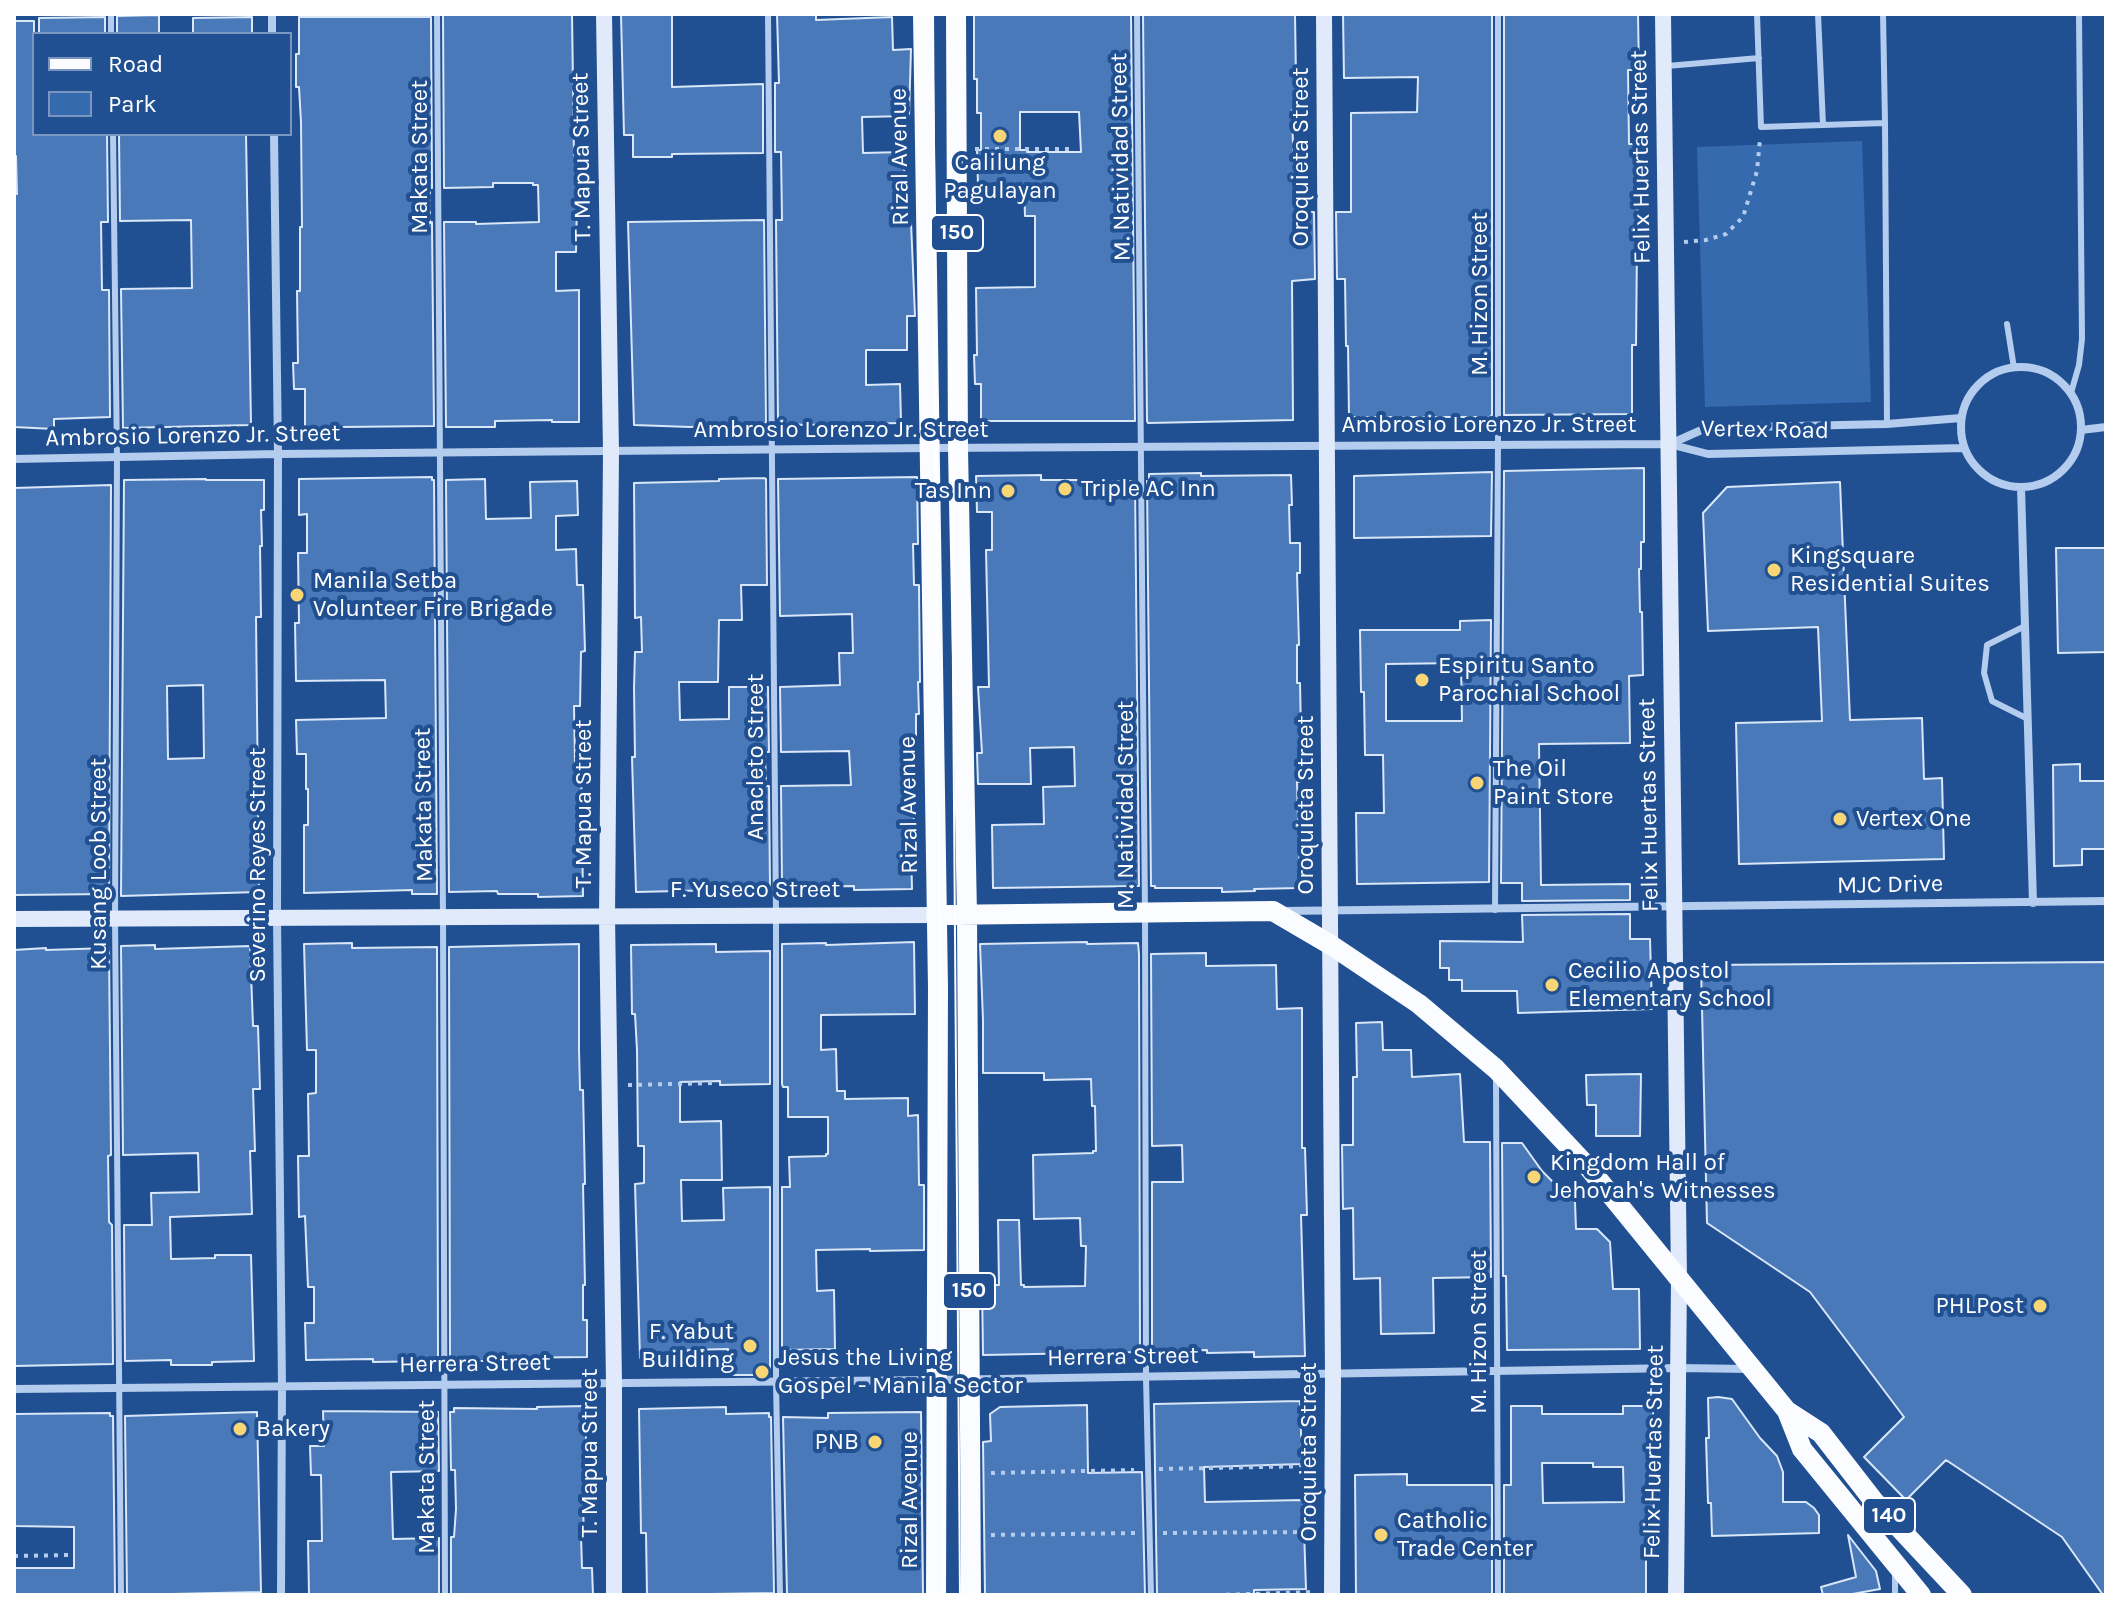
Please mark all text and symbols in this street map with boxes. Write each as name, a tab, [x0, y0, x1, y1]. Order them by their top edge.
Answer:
legend	[32, 32, 292, 136]
text: Road	[108, 50, 163, 78]
street label: Felix Huertas Street	[1625, 50, 1657, 264]
street label: M. Natividad Street	[1105, 52, 1137, 262]
street label: Oroquieta Street	[1287, 67, 1315, 247]
street label: T. Mapua Street	[566, 72, 598, 242]
street label: Makata Street	[406, 80, 434, 234]
street label: Rizal Avenue	[884, 88, 916, 226]
text: Park	[108, 90, 157, 118]
marker: Calilung Pagulayan	[991, 127, 1009, 145]
place label: Calilung Pagulayan	[943, 149, 1057, 205]
street label: M. Hizon Street	[1466, 212, 1494, 376]
road number: 150	[931, 215, 983, 251]
street label: Ambrosio Lorenzo Jr. Street	[1341, 411, 1637, 439]
street label: Vertex Road	[1701, 414, 1829, 446]
street label: Ambrosio Lorenzo Jr. Street	[693, 416, 989, 444]
street label: Ambrosio Lorenzo Jr. Street	[45, 419, 341, 453]
place label: Triple AC Inn	[1081, 475, 1216, 503]
place label: Tas Inn	[915, 477, 992, 505]
marker: Triple AC Inn	[1056, 480, 1074, 498]
marker: Tas Inn	[999, 482, 1017, 500]
place label: Kingsquare Residential Suites	[1790, 542, 1990, 598]
marker: Kingsquare Residential Suites	[1765, 561, 1783, 579]
place label: Manila Setba Volunteer Fire Brigade	[313, 567, 553, 623]
marker: Manila Setba Volunteer Fire Brigade	[288, 586, 306, 604]
place label: Espiritu Santo Parochial School	[1438, 652, 1620, 708]
marker: Espiritu Santo Parochial School	[1413, 671, 1431, 689]
street label: Anacleto Street	[742, 674, 770, 840]
street label: Felix Huertas Street	[1633, 698, 1665, 912]
street label: M. Natividad Street	[1112, 701, 1140, 909]
street label: Oroquieta Street	[1292, 715, 1320, 895]
street label: T. Mapua Street	[570, 720, 598, 888]
street label: Makata Street	[408, 728, 440, 882]
street label: Rizal Avenue	[893, 736, 925, 874]
street label: Severino Reyes Street	[244, 747, 272, 983]
place label: The Oil Paint Store	[1493, 755, 1614, 811]
street label: Kusang Loob Street	[85, 758, 113, 970]
marker: The Oil Paint Store	[1468, 774, 1486, 792]
place label: Vertex One	[1856, 805, 1971, 833]
marker: Vertex One	[1831, 810, 1849, 828]
street label: MJC Drive	[1837, 870, 1943, 900]
street label: F. Yuseco Street	[670, 876, 840, 904]
place label: Cecilio Apostol Elementary School	[1568, 957, 1772, 1013]
marker: Cecilio Apostol Elementary School	[1543, 976, 1561, 994]
place label: Kingdom Hall of Jehovah's Witnesses	[1550, 1149, 1776, 1205]
marker: Kingdom Hall of Jehovah's Witnesses	[1525, 1168, 1543, 1186]
street label: M. Hizon Street	[1465, 1250, 1493, 1414]
road number: 150	[943, 1273, 995, 1309]
place label: PHLPost	[1935, 1292, 2024, 1320]
marker: PHLPost	[2031, 1297, 2049, 1315]
place label: F. Yabut Building	[641, 1318, 734, 1374]
marker: F. Yabut Building	[741, 1337, 759, 1355]
street label: Herrera Street	[1047, 1341, 1199, 1373]
place label: Jesus the Living Gospel - Manila Sector	[778, 1344, 1023, 1400]
street label: Felix Huertas Street	[1638, 1345, 1670, 1559]
street label: Herrera Street	[399, 1348, 551, 1380]
street label: Oroquieta Street	[1295, 1362, 1323, 1542]
marker: Jesus the Living Gospel - Manila Sector	[753, 1363, 771, 1381]
street label: T. Mapua Street	[576, 1369, 604, 1537]
street label: Makata Street	[413, 1400, 441, 1554]
place label: Bakery	[256, 1415, 330, 1443]
marker: Bakery	[231, 1420, 249, 1438]
place label: PNB	[814, 1428, 859, 1456]
street label: Rizal Avenue	[896, 1431, 924, 1569]
marker: PNB	[866, 1433, 884, 1451]
road number: 140	[1863, 1498, 1915, 1534]
place label: Catholic Trade Center	[1397, 1507, 1533, 1563]
marker: Catholic Trade Center	[1372, 1526, 1390, 1544]

